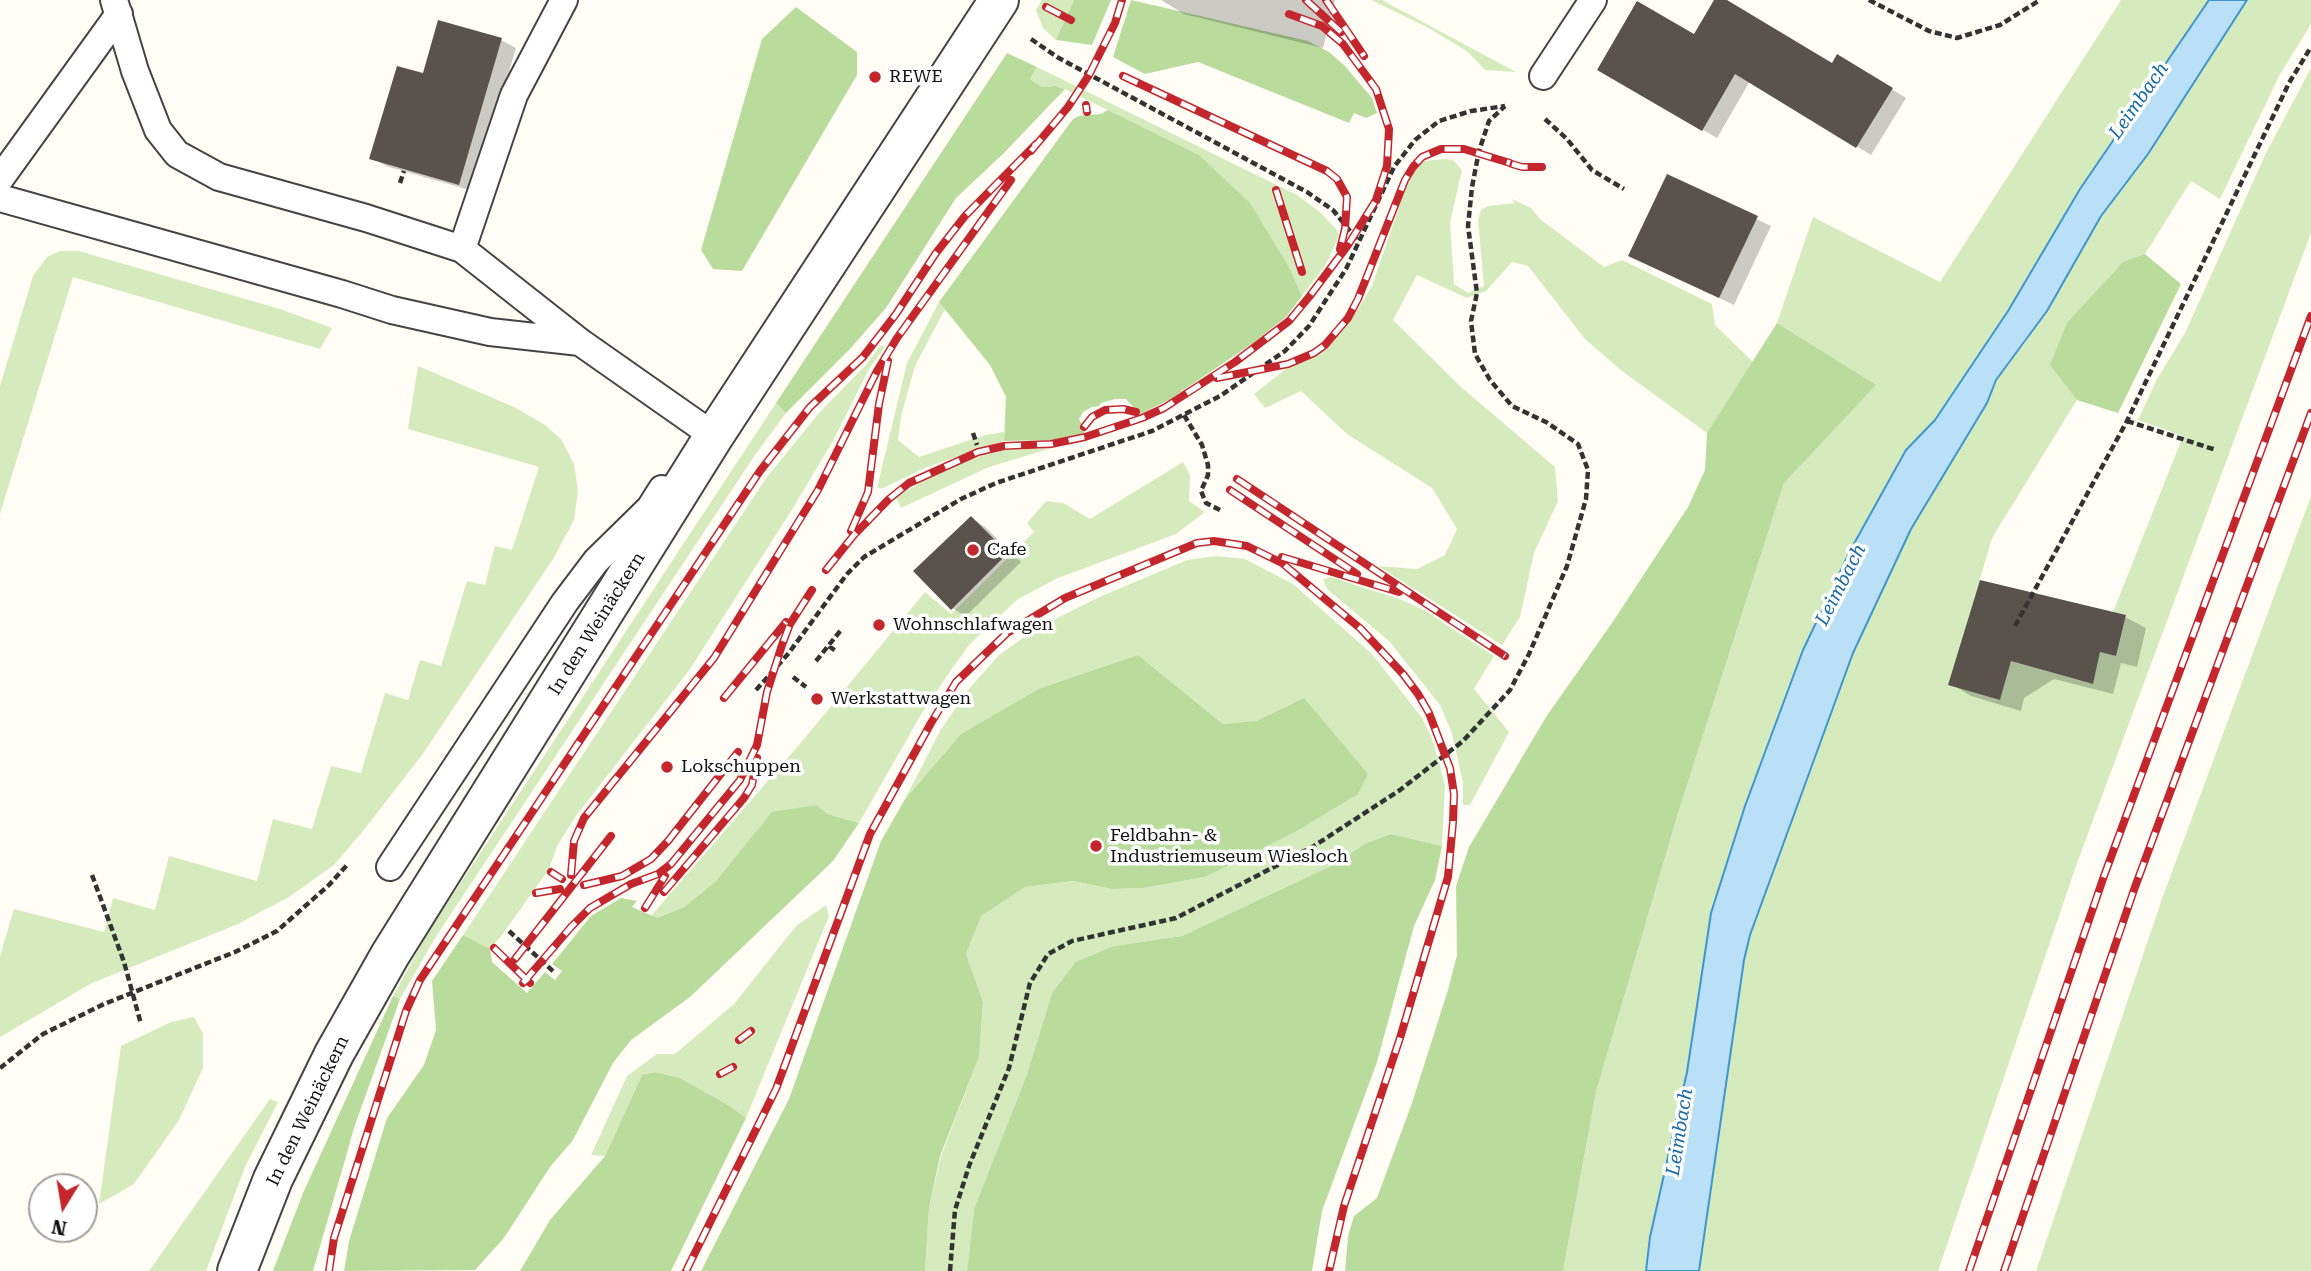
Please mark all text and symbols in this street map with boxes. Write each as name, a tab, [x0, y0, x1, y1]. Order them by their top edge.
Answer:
water label: Leimbach	[2104, 58, 2174, 144]
place label: REWE	[889, 66, 943, 88]
marker: REWE	[867, 69, 883, 85]
place label: Cafe	[987, 539, 1026, 561]
water label: Leimbach	[1811, 541, 1871, 629]
marker: Cafe	[965, 542, 981, 558]
street label: In den Weinäckern	[544, 548, 650, 700]
place label: Wohnschlafwagen	[893, 614, 1053, 636]
marker: Wohnschlafwagen	[871, 617, 887, 633]
place label: Werkstattwagen	[831, 688, 971, 710]
marker: Werkstattwagen	[809, 691, 825, 707]
place label: Lokschuppen	[681, 756, 801, 778]
marker: Lokschuppen	[659, 759, 675, 775]
place label: Feldbahn- & Industriemuseum Wiesloch	[1110, 825, 1348, 868]
marker: Feldbahn- & Industriemuseum Wiesloch	[1088, 838, 1104, 854]
street label: In den Weinäckern	[262, 1032, 354, 1190]
water label: Leimbach	[1662, 1087, 1698, 1177]
north arrow	[28, 1173, 98, 1243]
text: N	[50, 1214, 69, 1240]

